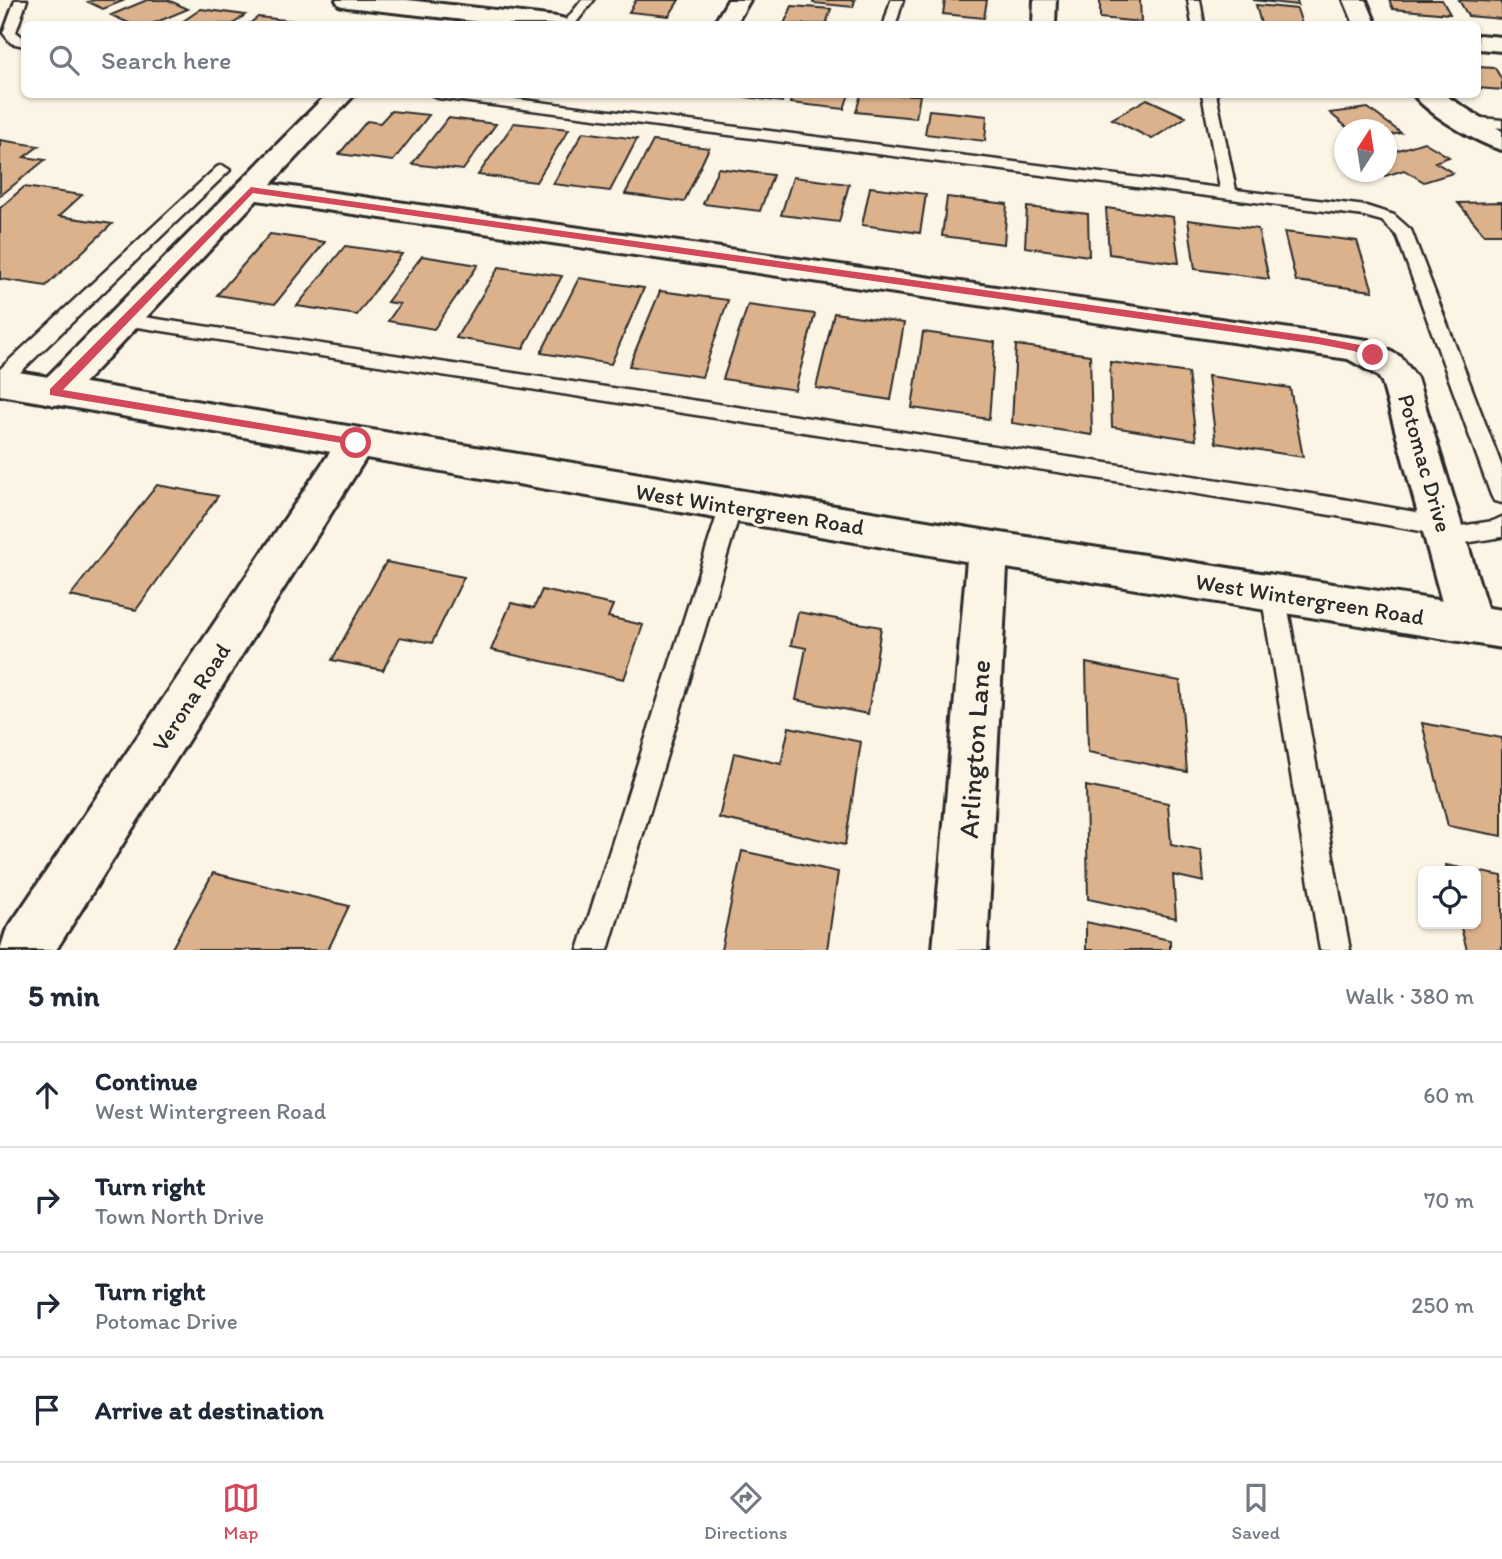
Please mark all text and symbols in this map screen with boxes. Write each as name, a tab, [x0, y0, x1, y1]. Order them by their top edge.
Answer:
search box	[21, 21, 1481, 98]
icon: search	[45, 41, 83, 79]
text: Search here	[101, 44, 231, 76]
north arrow	[1334, 119, 1397, 182]
route end	[1357, 339, 1388, 370]
street label: Potomac Drive	[1392, 391, 1458, 535]
route start	[340, 427, 371, 458]
street label: West Wintergreen Road	[634, 477, 867, 541]
street label: West Wintergreen Road	[1194, 567, 1427, 631]
street label: Verona Road	[146, 637, 237, 756]
street label: Arlington Lane	[951, 658, 997, 840]
map controls	[1418, 866, 1481, 929]
button: locate	[1418, 866, 1481, 929]
text: 5 min	[28, 977, 99, 1014]
text: Walk · 380 m	[1345, 982, 1474, 1010]
text: Continue	[95, 1065, 198, 1097]
icon: ahead	[28, 1076, 66, 1114]
text: 60 m	[1423, 1081, 1474, 1109]
text: West Wintergreen Road	[95, 1097, 326, 1125]
text: Turn right	[95, 1170, 206, 1202]
icon: right	[28, 1181, 66, 1219]
text: 70 m	[1424, 1186, 1474, 1214]
text: Town North Drive	[95, 1202, 264, 1230]
text: Turn right	[95, 1275, 206, 1307]
icon: right	[28, 1286, 66, 1324]
text: 250 m	[1411, 1291, 1474, 1319]
text: Potomac Drive	[95, 1307, 238, 1335]
icon: arrive	[28, 1391, 66, 1429]
text: Arrive at destination	[95, 1394, 324, 1426]
tab: Map	[222, 1479, 260, 1544]
tab: Directions	[704, 1479, 788, 1544]
tab: Saved	[1232, 1479, 1280, 1544]

